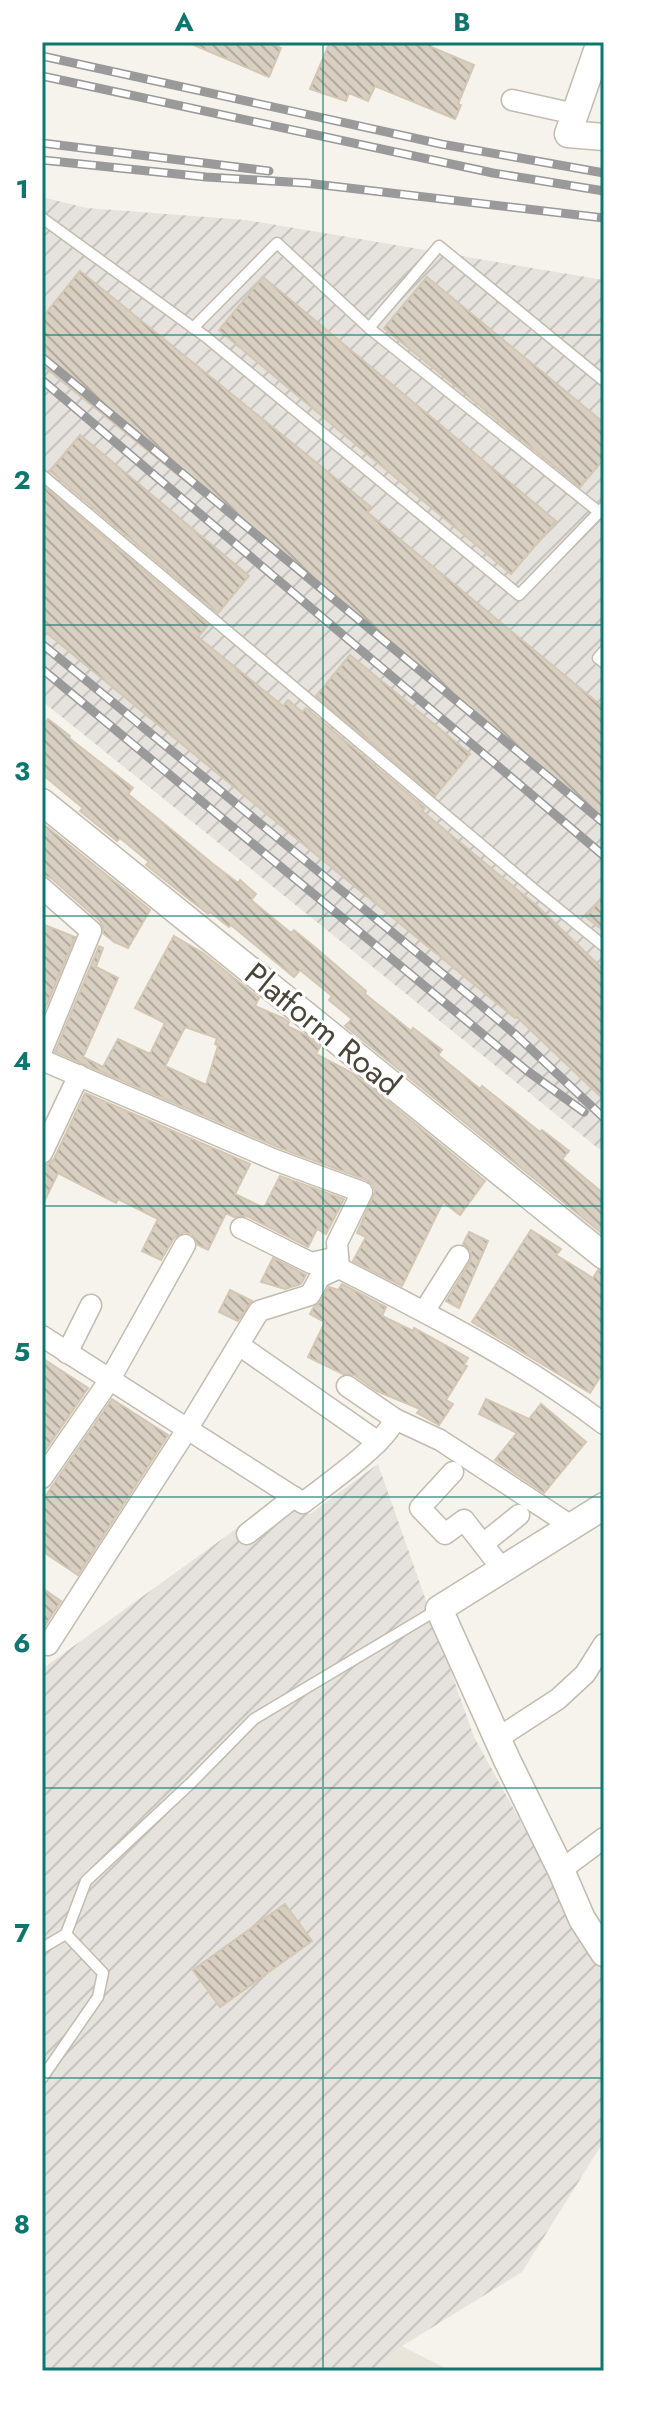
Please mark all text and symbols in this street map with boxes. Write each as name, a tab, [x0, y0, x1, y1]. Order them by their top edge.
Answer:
text: A	[173, 3, 194, 41]
text: B	[453, 3, 471, 41]
text: 1	[15, 170, 29, 208]
text: 2	[13, 461, 31, 499]
text: 3	[14, 752, 30, 790]
street label: Platform Road	[235, 952, 411, 1106]
text: 4	[13, 1042, 31, 1080]
text: 5	[14, 1333, 30, 1371]
text: 6	[13, 1624, 31, 1662]
text: 7	[14, 1914, 30, 1952]
text: 8	[14, 2205, 30, 2243]

